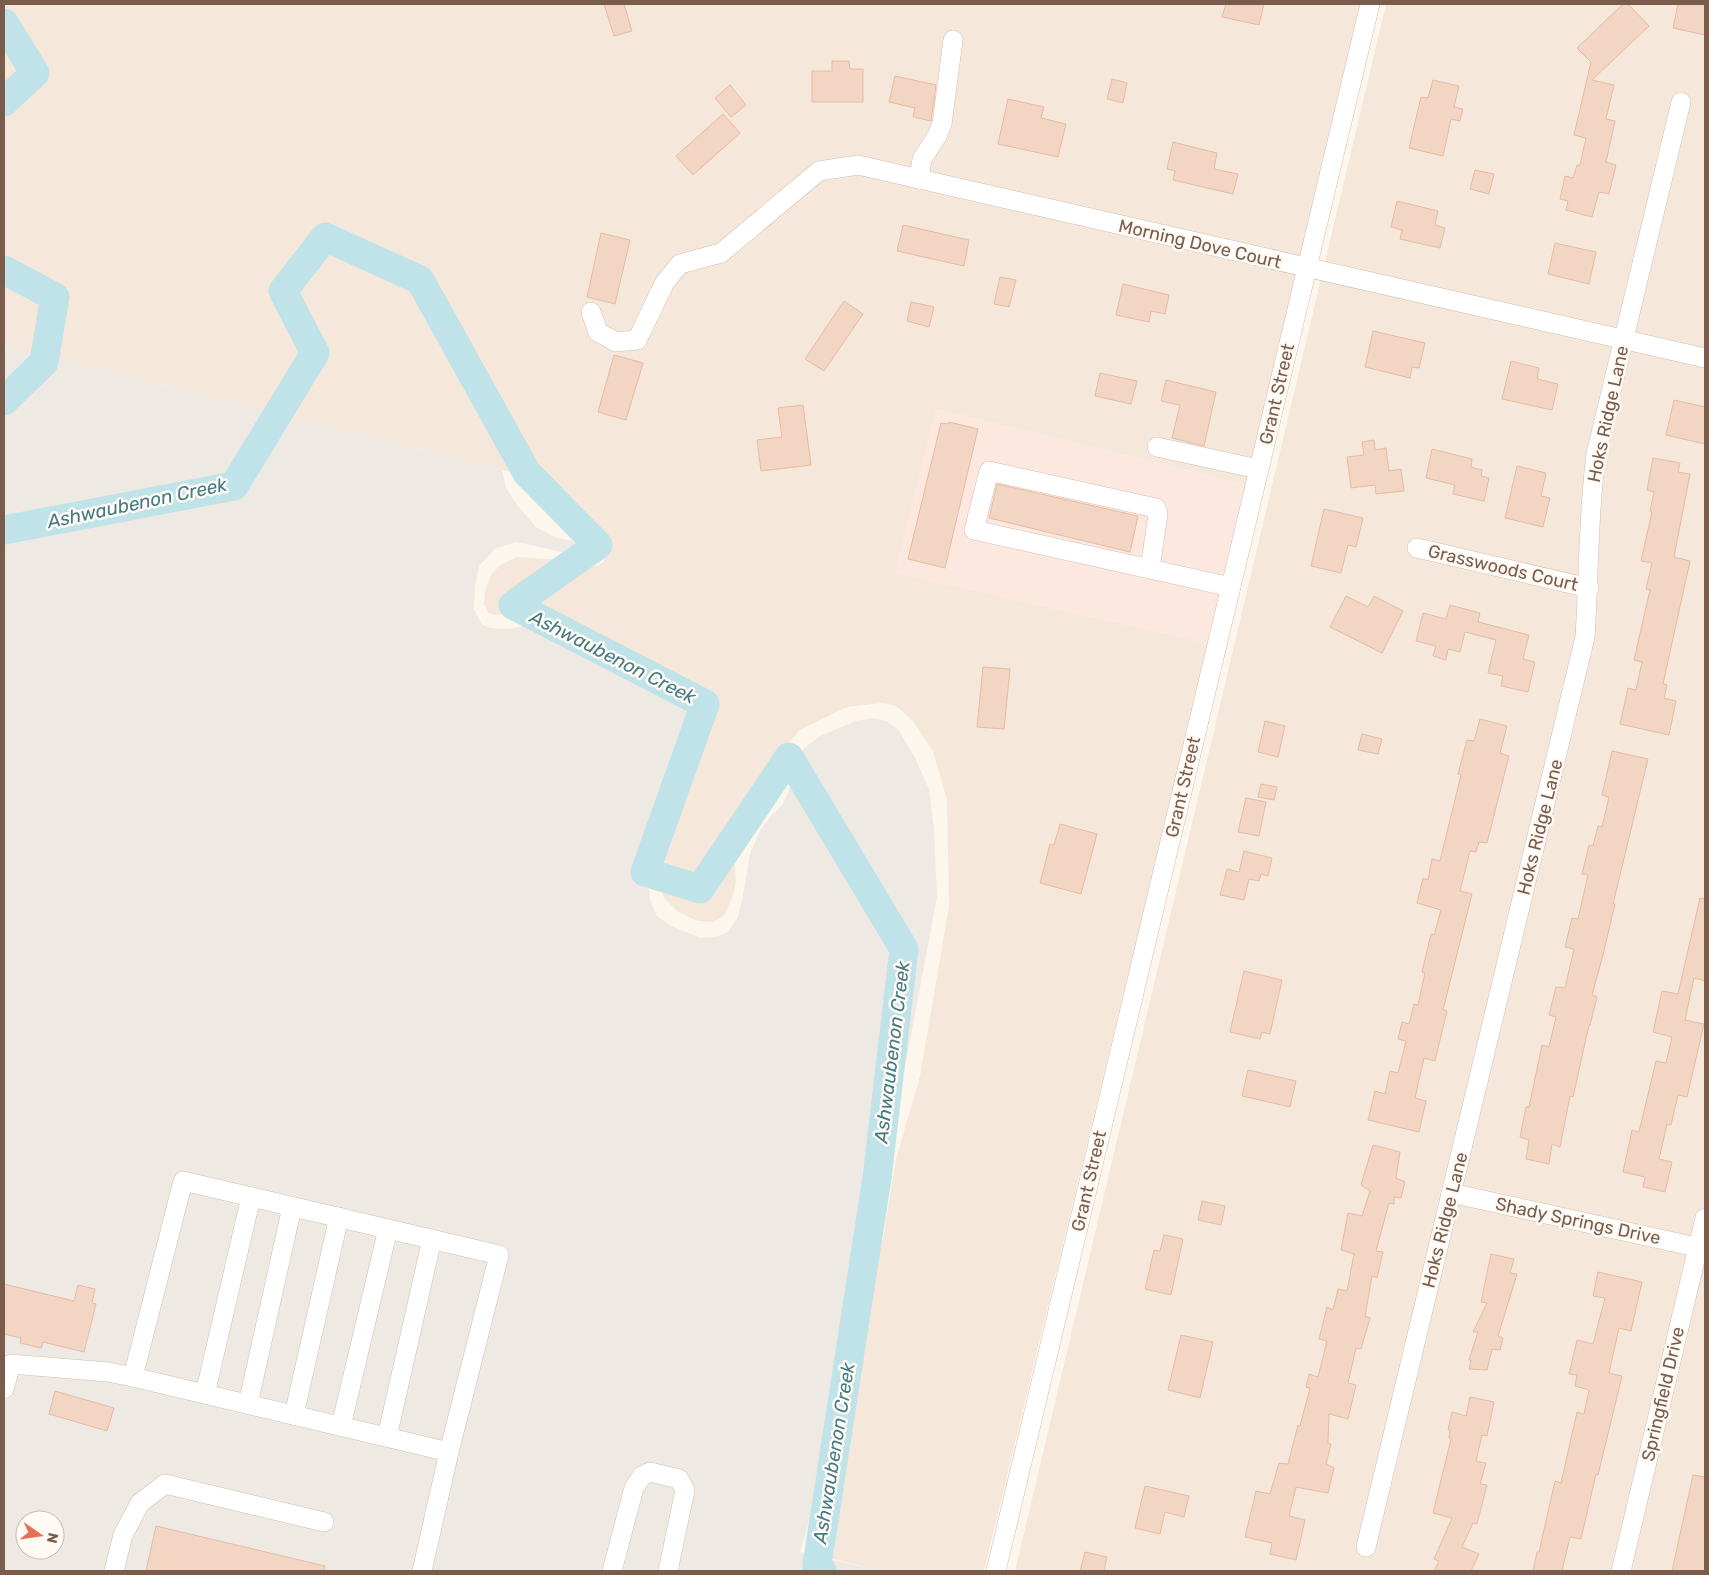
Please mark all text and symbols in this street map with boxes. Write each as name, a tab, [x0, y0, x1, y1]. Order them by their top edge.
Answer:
street label: Morning Dove Court	[1116, 215, 1284, 273]
street label: Grant Street	[1255, 341, 1299, 447]
street label: Hoks Ridge Lane	[1583, 344, 1633, 484]
water label: Ashwaubenon Creek	[44, 473, 229, 533]
street label: Grasswoods Court	[1426, 540, 1580, 596]
water label: Ashwaubenon Creek	[525, 605, 700, 709]
street label: Grant Street	[1161, 734, 1205, 840]
street label: Hoks Ridge Lane	[1513, 757, 1567, 897]
water label: Ashwaubenon Creek	[869, 960, 915, 1145]
street label: Grant Street	[1067, 1128, 1111, 1234]
street label: Hoks Ridge Lane	[1418, 1150, 1472, 1290]
street label: Shady Springs Drive	[1493, 1193, 1663, 1249]
street label: Springfield Drive	[1637, 1325, 1689, 1463]
water label: Ashwaubenon Creek	[808, 1361, 860, 1546]
north arrow	[15, 1510, 65, 1560]
text: N	[43, 1531, 62, 1545]

